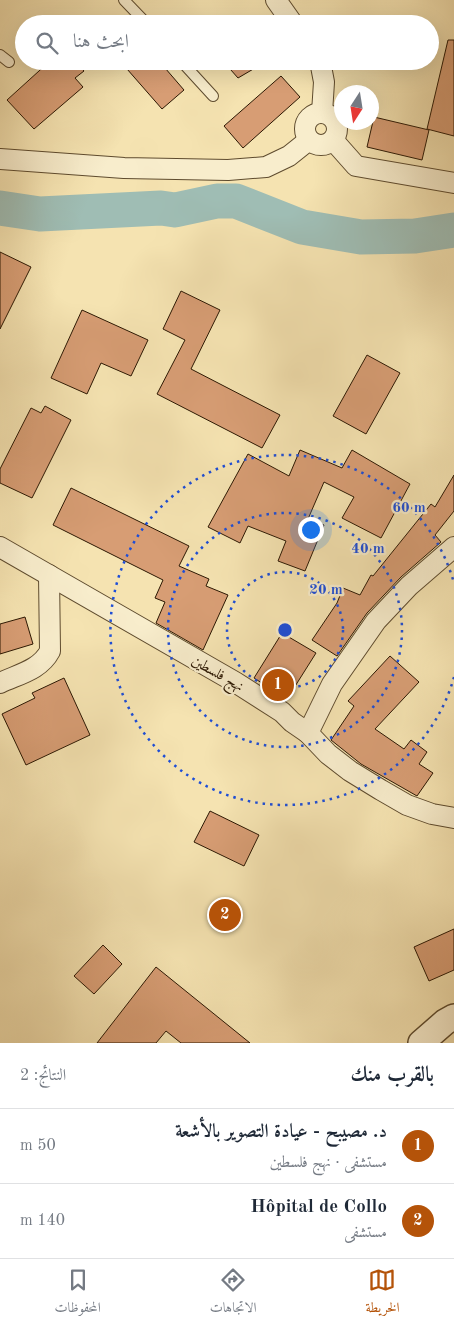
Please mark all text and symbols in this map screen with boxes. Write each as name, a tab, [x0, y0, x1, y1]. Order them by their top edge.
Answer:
search box	[15, 15, 439, 70]
icon: search	[33, 29, 61, 57]
text: ابحث هنا	[73, 33, 129, 52]
north arrow	[334, 85, 379, 130]
text: 60 m	[392, 501, 426, 516]
your location	[298, 517, 324, 543]
text: 40 m	[351, 542, 385, 557]
text: 20 m	[309, 583, 343, 598]
centre of rings	[276, 621, 294, 639]
street label: نهج فلسطين	[186, 653, 246, 699]
pin: 1	[262, 666, 294, 704]
pin: 2	[209, 896, 241, 934]
text: بالقرب منك	[351, 1065, 434, 1086]
text: النتائج: 2	[20, 1068, 66, 1084]
text: د. مصيبح - عيادة التصوير بالأشعة	[175, 1123, 387, 1142]
text: 50 m	[20, 1138, 56, 1154]
text: 1	[413, 1138, 423, 1154]
text: مستشفى · نهج فلسطين	[270, 1155, 387, 1171]
text: Hôpital de Collo	[250, 1198, 387, 1217]
text: 140 m	[20, 1213, 65, 1229]
text: 2	[413, 1213, 423, 1229]
text: مستشفى	[344, 1225, 387, 1241]
tab: المحفوظات	[55, 1266, 101, 1321]
tab: الاتجاهات	[210, 1266, 256, 1321]
tab: الخريطة	[365, 1266, 400, 1321]

